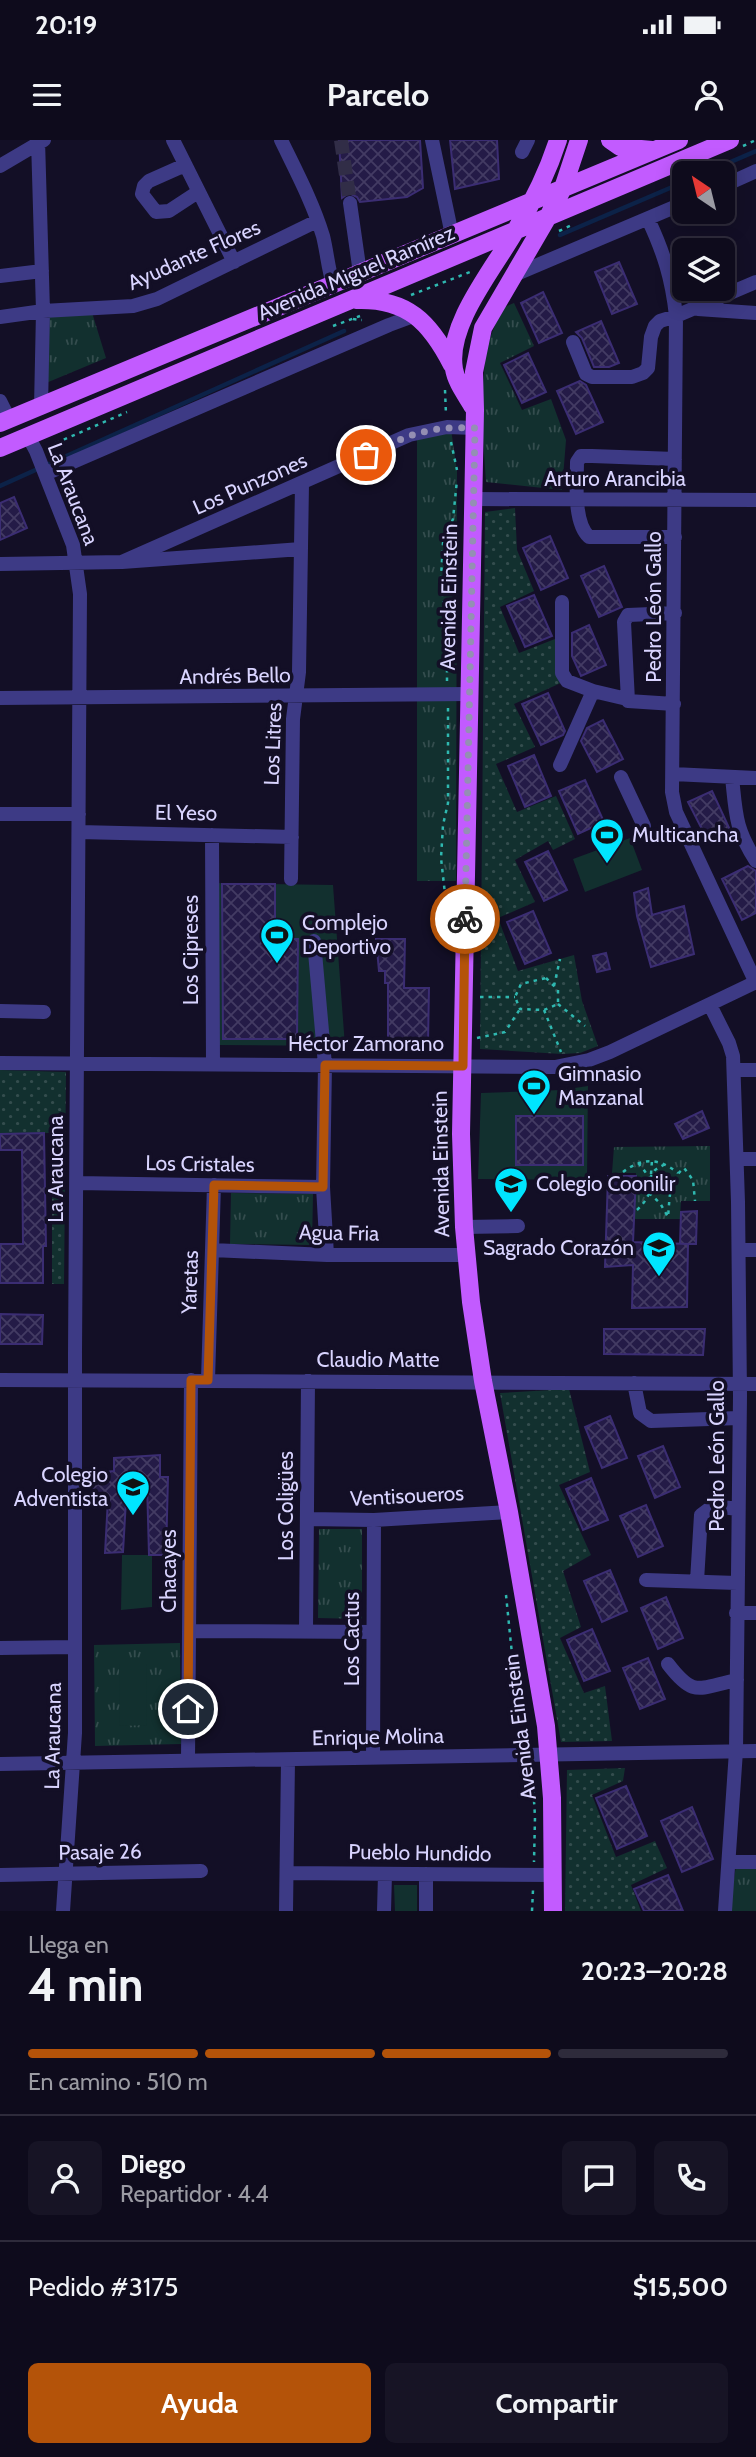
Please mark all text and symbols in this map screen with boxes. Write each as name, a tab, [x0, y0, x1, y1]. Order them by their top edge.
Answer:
text: 20:19	[35, 9, 97, 41]
text: Parcelo	[327, 75, 429, 114]
icon: menu	[28, 76, 66, 114]
icon: person	[690, 76, 728, 114]
north arrow	[672, 161, 735, 224]
map controls	[672, 161, 735, 301]
street label: Ayudante Flores	[124, 214, 264, 295]
street label: Avenida Miguel Ramírez	[254, 220, 458, 325]
button: layers	[672, 238, 735, 301]
pin	[336, 425, 396, 485]
icon: bag	[347, 436, 385, 474]
street label: La Araucana	[43, 439, 104, 548]
street label: Los Punzones	[189, 447, 311, 520]
street label: Arturo Arancibia	[544, 466, 686, 491]
street label: Avenida Einstein	[435, 523, 462, 671]
street label: Pedro León Gallo	[641, 531, 666, 683]
street label: Andrés Bello	[179, 662, 291, 689]
street label: Los Litres	[259, 702, 286, 786]
street label: El Yeso	[155, 799, 217, 826]
sports icon: Multicancha	[588, 816, 626, 865]
place label: Multicancha	[632, 822, 739, 847]
courier	[430, 884, 500, 954]
street label: Los Cipreses	[178, 895, 203, 1005]
icon: bike	[446, 900, 484, 938]
place label: Complejo Deportivo	[302, 910, 391, 959]
sports icon: Complejo Deportivo	[258, 916, 296, 965]
street label: Héctor Zamorano	[288, 1031, 444, 1056]
place label: Gimnasio Manzanal	[558, 1061, 644, 1110]
sports icon: Gimnasio Manzanal	[515, 1067, 553, 1116]
street label: Avenida Einstein	[427, 1090, 454, 1238]
street label: La Araucana	[43, 1115, 68, 1223]
street label: Los Cristales	[145, 1150, 255, 1177]
school or university icon: Colegio Coonilir	[492, 1165, 530, 1214]
place label: Colegio Coonilir	[536, 1171, 676, 1196]
street label: Agua Fria	[299, 1219, 379, 1246]
school or university icon: Sagrado Corazón	[640, 1229, 678, 1278]
place label: Sagrado Corazón	[483, 1235, 634, 1260]
street label: Yaretas	[176, 1249, 203, 1315]
street label: Claudio Matte	[317, 1347, 440, 1372]
street label: Pedro León Gallo	[704, 1380, 729, 1532]
street label: Los Coligües	[273, 1451, 298, 1561]
place label: Colegio Adventista	[14, 1462, 108, 1511]
school or university icon: Colegio Adventista	[114, 1468, 152, 1517]
street label: Ventisoueros	[349, 1480, 465, 1511]
street label: Chacayes	[156, 1529, 181, 1613]
street label: Los Cactus	[339, 1591, 364, 1686]
street label: Avenida Einstein	[498, 1653, 541, 1801]
pin	[158, 1679, 218, 1739]
street label: La Araucana	[39, 1682, 66, 1790]
icon: home	[169, 1690, 207, 1728]
street label: Enrique Molina	[312, 1723, 444, 1750]
street label: Pasaje 26	[58, 1838, 142, 1866]
street label: Pueblo Hundido	[348, 1839, 492, 1866]
text: Llega en	[28, 1931, 109, 1959]
text: 20:23–20:28	[581, 1955, 728, 1987]
text: 4 min	[28, 1957, 143, 2013]
text: En camino · 510 m	[28, 2068, 208, 2096]
button: person	[28, 2141, 102, 2215]
button: chat	[562, 2141, 636, 2215]
button: phone	[654, 2141, 728, 2215]
text: Diego	[120, 2148, 186, 2180]
text: Repartidor · 4.4	[120, 2180, 269, 2208]
text: Pedido #3175	[28, 2271, 178, 2303]
text: $15,500	[633, 2271, 728, 2303]
button: Ayuda	[28, 2363, 371, 2443]
button: Compartir	[385, 2363, 728, 2443]

